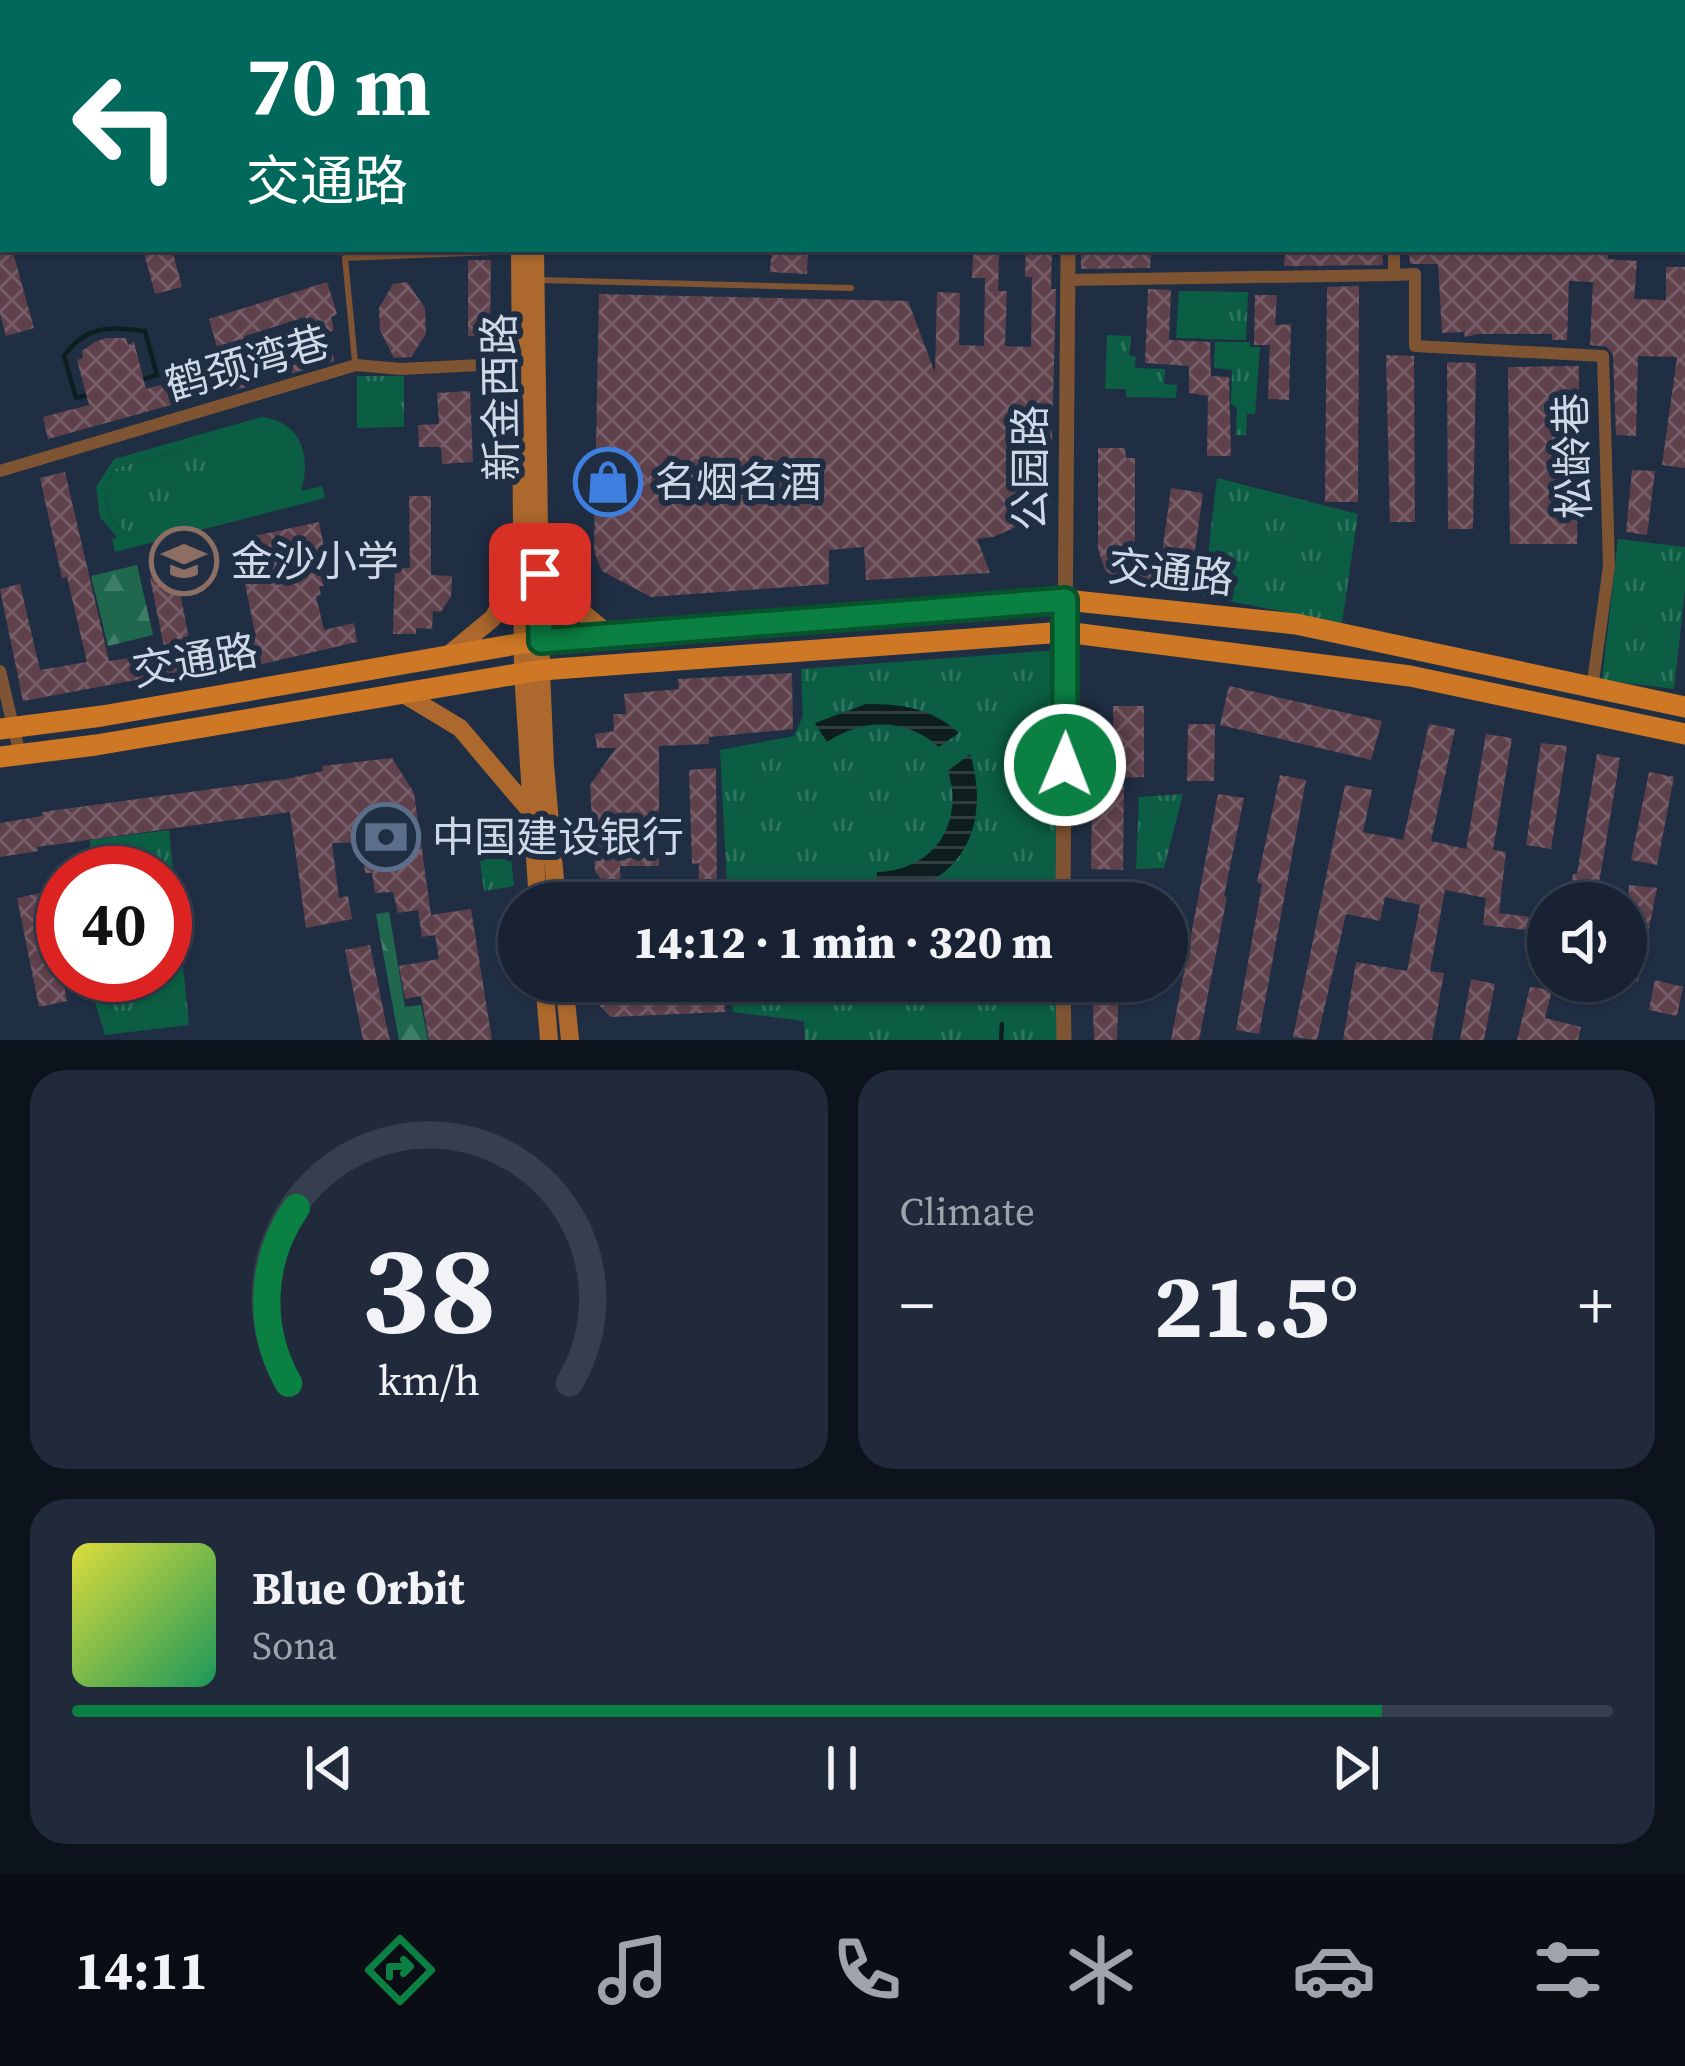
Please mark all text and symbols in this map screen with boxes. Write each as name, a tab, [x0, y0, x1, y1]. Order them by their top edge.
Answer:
text: 70 m	[246, 28, 431, 143]
icon: left	[48, 48, 204, 204]
text: 交通路	[246, 144, 408, 218]
street label: 鹤颈湾巷	[158, 312, 336, 414]
street label: 新金西路	[470, 312, 530, 482]
street label: 松龄巷	[1541, 392, 1603, 520]
street label: 公园路	[1001, 405, 1059, 531]
shop icon: 名烟名酒	[573, 447, 643, 517]
place label: 名烟名酒	[654, 453, 822, 511]
pin	[489, 523, 591, 625]
school or university icon: 金沙小学	[149, 526, 219, 596]
place label: 金沙小学	[231, 532, 399, 590]
street label: 交通路	[1105, 537, 1237, 607]
icon: arrive	[507, 541, 573, 607]
street label: 交通路	[128, 620, 262, 700]
position arrow	[1002, 702, 1128, 828]
bank icon: 中国建设银行	[351, 802, 421, 872]
place label: 中国建设银行	[432, 808, 684, 866]
speed limit sign: 40	[36, 846, 192, 1002]
map controls	[1527, 882, 1647, 1002]
button: sound	[1527, 882, 1647, 1002]
text: 14:12 · 1 min · 320 m	[633, 911, 1053, 973]
text: Climate	[900, 1185, 1035, 1238]
text: 38	[361, 1203, 496, 1374]
text: 21.5°	[1154, 1244, 1359, 1367]
text: −	[900, 1260, 934, 1350]
text: +	[1578, 1260, 1613, 1350]
text: km/h	[378, 1350, 480, 1408]
text: Blue Orbit	[252, 1557, 465, 1619]
text: Sona	[252, 1619, 337, 1672]
icon: previous	[296, 1735, 362, 1801]
icon: pause	[809, 1735, 875, 1801]
icon: next	[1323, 1735, 1389, 1801]
icon: directions	[358, 1928, 442, 2012]
icon: music	[591, 1928, 675, 2012]
icon: phone	[825, 1928, 909, 2012]
icon: climate	[1059, 1928, 1143, 2012]
icon: car	[1292, 1928, 1376, 2012]
icon: filters	[1526, 1928, 1610, 2012]
text: 14:11	[75, 1933, 208, 2007]

